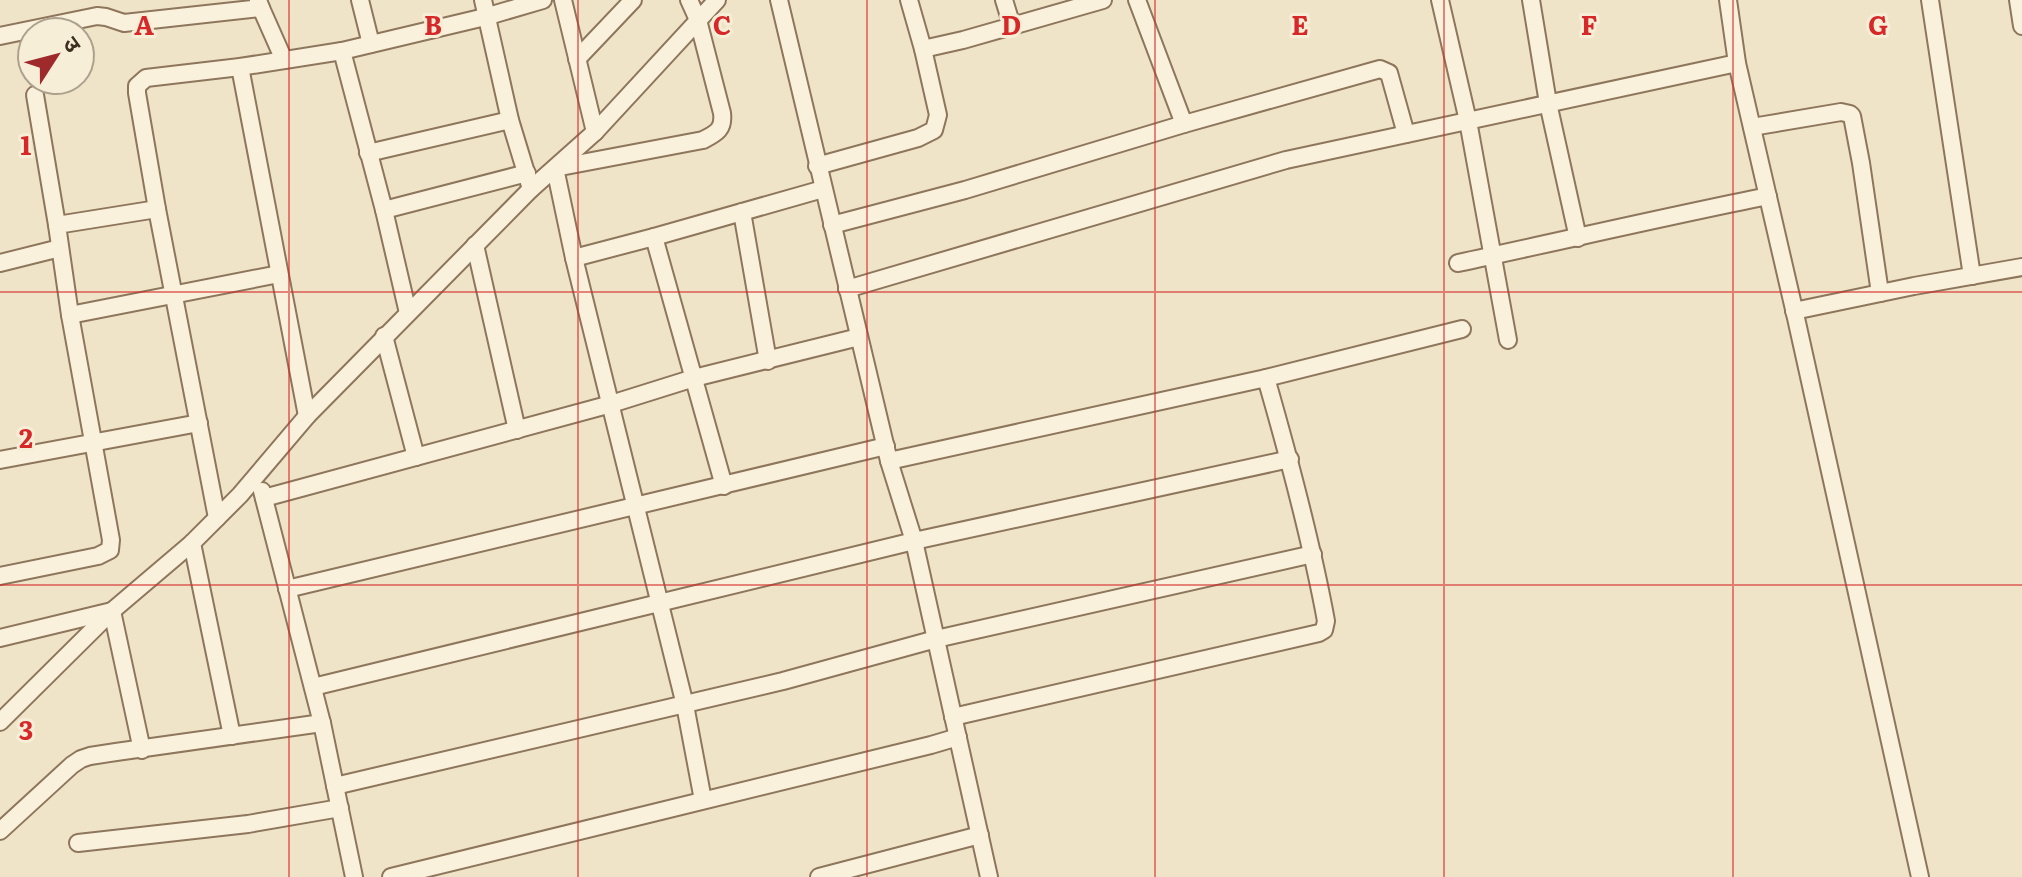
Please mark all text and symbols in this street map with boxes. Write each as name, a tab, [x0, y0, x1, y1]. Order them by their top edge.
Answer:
text: A	[134, 4, 154, 43]
text: B	[424, 4, 442, 43]
text: C	[713, 4, 731, 43]
text: D	[1001, 4, 1021, 43]
text: E	[1291, 4, 1309, 43]
text: F	[1581, 4, 1597, 43]
text: G	[1868, 4, 1888, 43]
north arrow	[16, 16, 96, 96]
text: उ	[56, 28, 91, 59]
text: 1	[21, 124, 32, 163]
text: 2	[19, 417, 33, 456]
text: 3	[19, 709, 33, 748]

